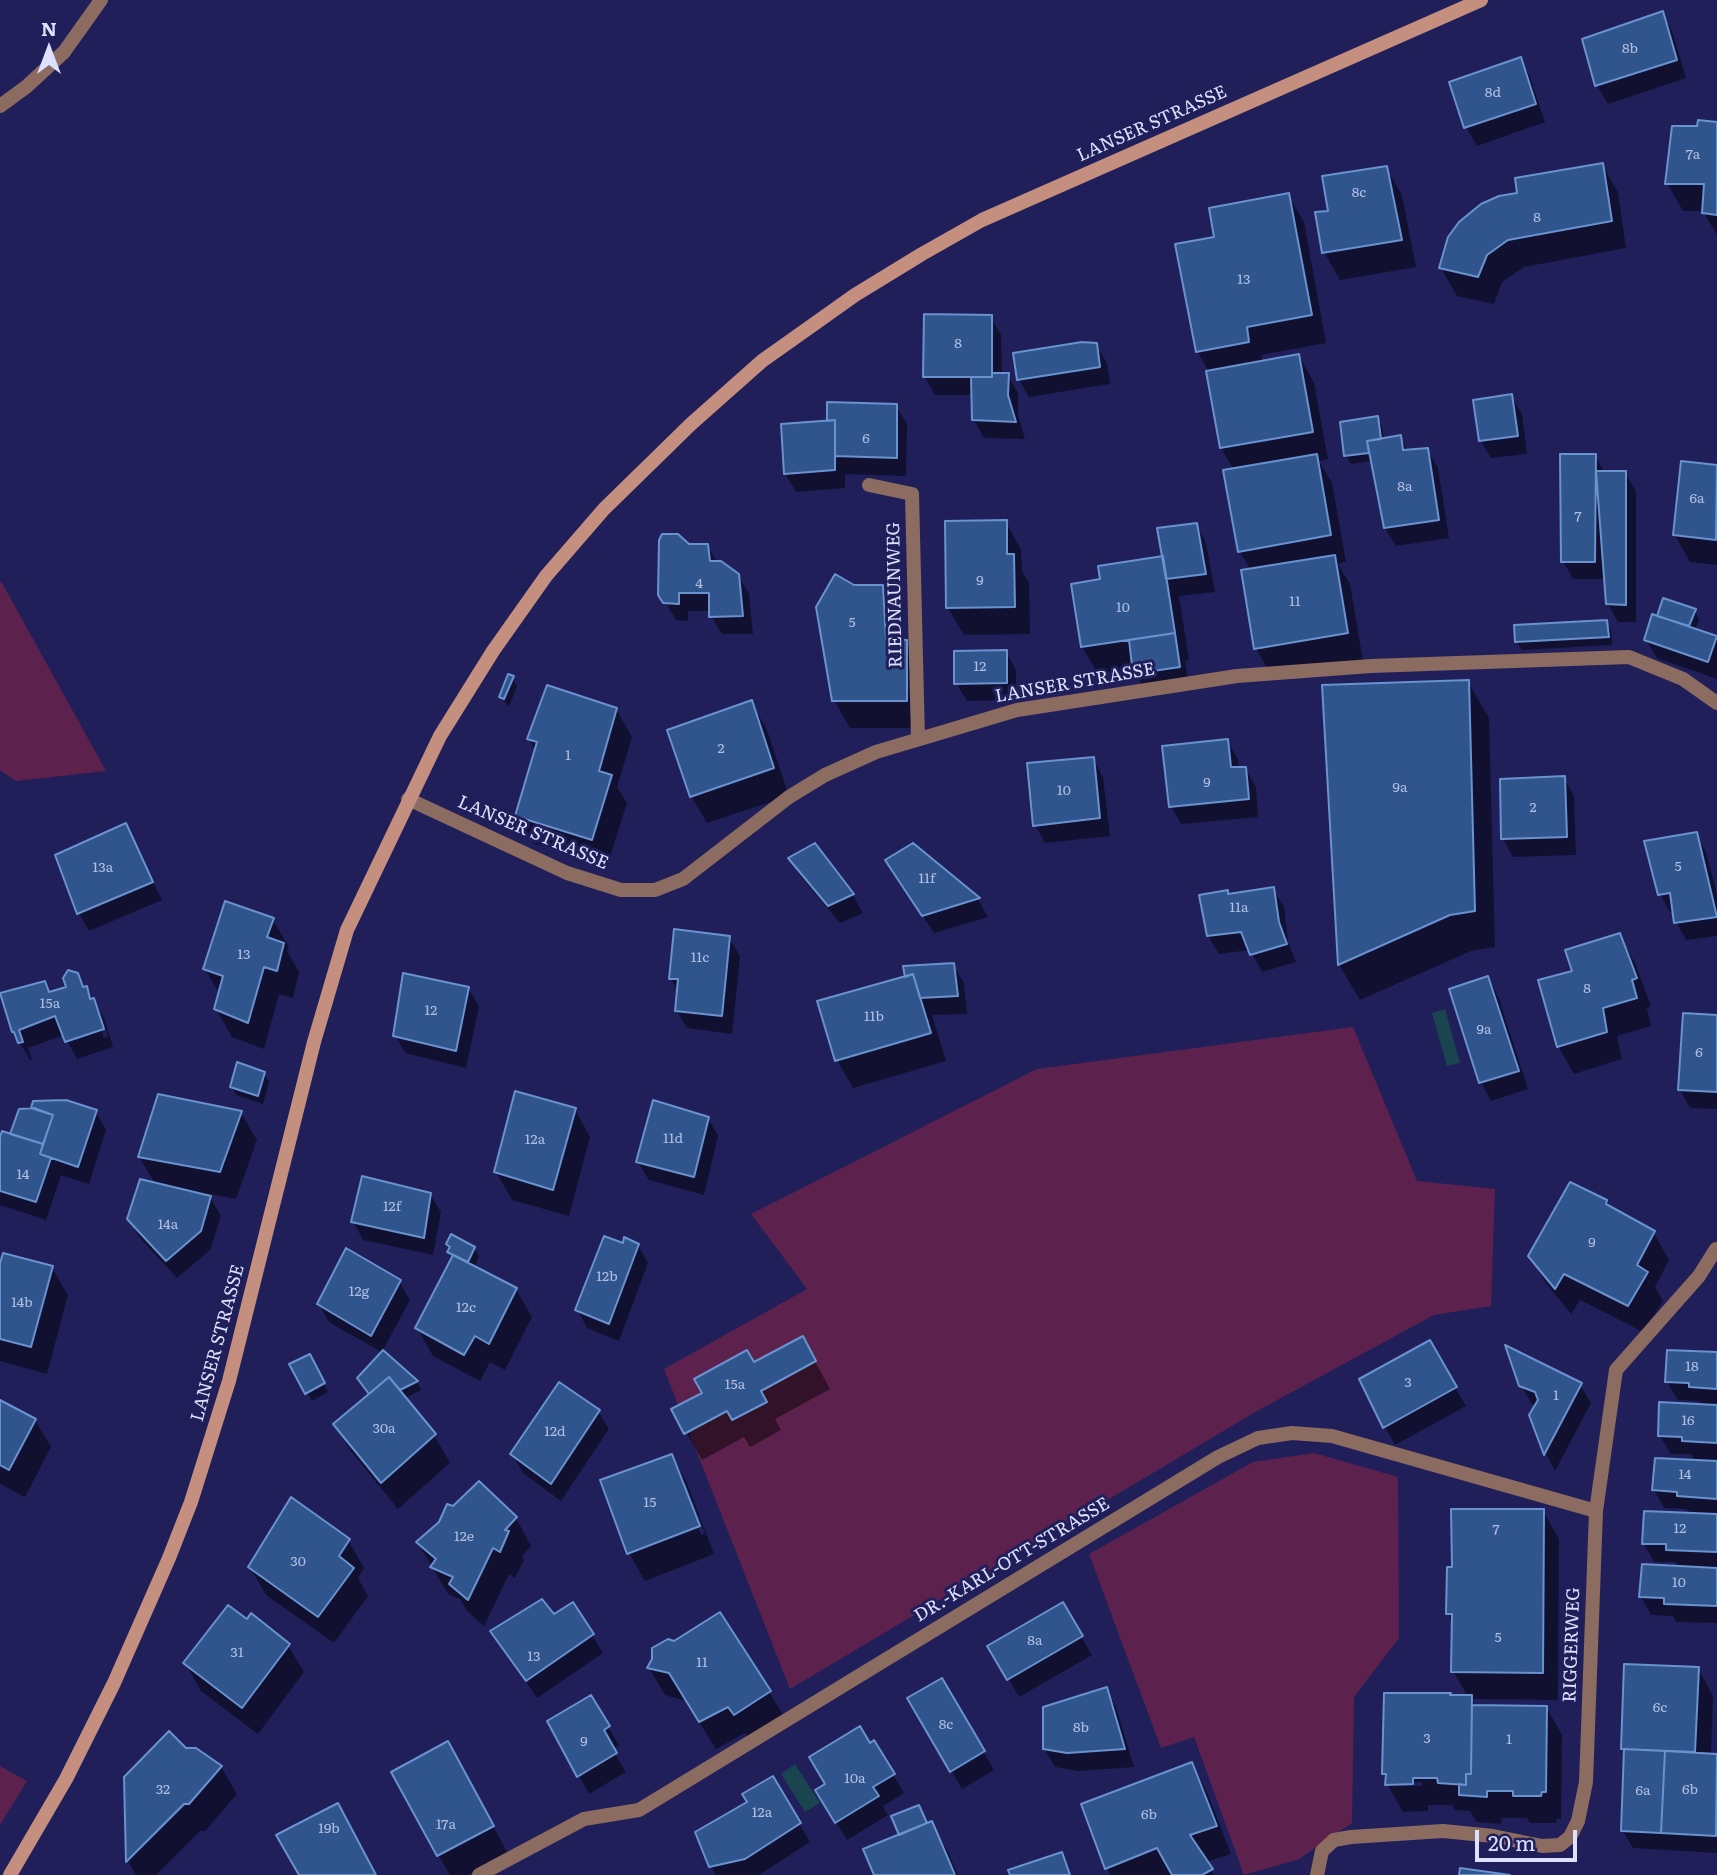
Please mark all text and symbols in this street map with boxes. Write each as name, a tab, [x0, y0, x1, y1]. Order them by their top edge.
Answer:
north arrow	[14, 14, 84, 84]
text: N	[41, 14, 57, 42]
house number: 8b	[1622, 41, 1638, 57]
street label: LANSER STRASSE	[1074, 81, 1230, 167]
house number: 8d	[1485, 85, 1501, 101]
house number: 7a	[1686, 147, 1700, 163]
house number: 8c	[1352, 185, 1366, 201]
house number: 8	[1533, 210, 1541, 226]
house number: 13	[1237, 272, 1251, 288]
house number: 8	[954, 336, 962, 352]
house number: 6	[862, 431, 870, 447]
house number: 8a	[1397, 479, 1413, 495]
house number: 6a	[1689, 491, 1705, 507]
house number: 7	[1574, 509, 1582, 525]
street label: RIEDNAUNWEG	[883, 522, 907, 668]
house number: 9	[976, 573, 984, 589]
house number: 4	[695, 576, 703, 592]
house number: 11	[1289, 594, 1301, 610]
house number: 10	[1116, 600, 1130, 616]
house number: 5	[848, 615, 856, 631]
street label: LANSER STRASSE	[994, 658, 1156, 708]
house number: 12	[974, 659, 986, 675]
house number: 2	[717, 741, 725, 757]
house number: 1	[565, 748, 571, 764]
house number: 9	[1203, 775, 1211, 791]
house number: 9a	[1393, 780, 1407, 796]
house number: 10	[1057, 783, 1071, 799]
street label: LANSER STRASSE	[454, 791, 612, 875]
house number: 2	[1529, 800, 1537, 816]
house number: 5	[1674, 859, 1682, 875]
house number: 13a	[93, 860, 113, 876]
house number: 11f	[919, 871, 935, 887]
house number: 11a	[1230, 900, 1248, 916]
house number: 13	[237, 947, 251, 963]
house number: 11c	[691, 950, 709, 966]
house number: 8	[1583, 981, 1591, 997]
house number: 15a	[40, 996, 60, 1012]
house number: 12	[425, 1003, 437, 1019]
house number: 11b	[864, 1009, 884, 1025]
house number: 9a	[1477, 1022, 1491, 1038]
house number: 6	[1695, 1045, 1703, 1061]
house number: 11d	[663, 1131, 683, 1147]
house number: 12a	[525, 1132, 545, 1148]
house number: 14	[17, 1167, 29, 1183]
house number: 12f	[383, 1199, 401, 1215]
house number: 14a	[158, 1217, 178, 1233]
house number: 9	[1588, 1235, 1596, 1251]
street label: LANSER STRASSE	[187, 1262, 249, 1424]
house number: 12b	[596, 1269, 618, 1285]
house number: 12g	[349, 1284, 369, 1300]
house number: 14b	[11, 1295, 33, 1311]
house number: 12c	[456, 1300, 476, 1316]
house number: 18	[1685, 1359, 1699, 1375]
house number: 3	[1404, 1375, 1412, 1391]
house number: 15a	[725, 1377, 745, 1393]
house number: 1	[1553, 1388, 1559, 1404]
house number: 16	[1681, 1413, 1695, 1429]
house number: 30a	[372, 1421, 396, 1437]
house number: 12d	[544, 1424, 566, 1440]
house number: 14	[1679, 1467, 1691, 1483]
street label: DR.-KARL-OTT-STRASSE	[910, 1493, 1114, 1627]
house number: 15	[644, 1495, 656, 1511]
house number: 12	[1674, 1521, 1686, 1537]
house number: 7	[1492, 1522, 1500, 1538]
house number: 12e	[454, 1529, 474, 1545]
house number: 30	[290, 1554, 306, 1570]
house number: 10	[1672, 1575, 1686, 1591]
street label: RIGGERWEG	[1559, 1587, 1585, 1703]
house number: 5	[1494, 1630, 1502, 1646]
house number: 8a	[1027, 1633, 1043, 1649]
house number: 31	[230, 1645, 244, 1661]
house number: 13	[527, 1649, 541, 1665]
house number: 11	[696, 1655, 708, 1671]
house number: 6c	[1653, 1700, 1667, 1716]
house number: 8c	[939, 1717, 953, 1733]
house number: 8b	[1073, 1720, 1089, 1736]
house number: 3	[1423, 1731, 1431, 1747]
house number: 1	[1506, 1732, 1512, 1748]
house number: 9	[580, 1734, 588, 1750]
house number: 10a	[844, 1771, 866, 1787]
house number: 32	[156, 1782, 170, 1798]
house number: 6b	[1682, 1782, 1698, 1798]
house number: 6a	[1635, 1783, 1651, 1799]
house number: 12a	[752, 1805, 772, 1821]
house number: 6b	[1141, 1807, 1157, 1823]
scale bar	[1479, 1815, 1580, 1859]
house number: 17a	[436, 1817, 456, 1833]
house number: 19b	[318, 1821, 340, 1837]
text: 20 m	[1488, 1826, 1535, 1857]

